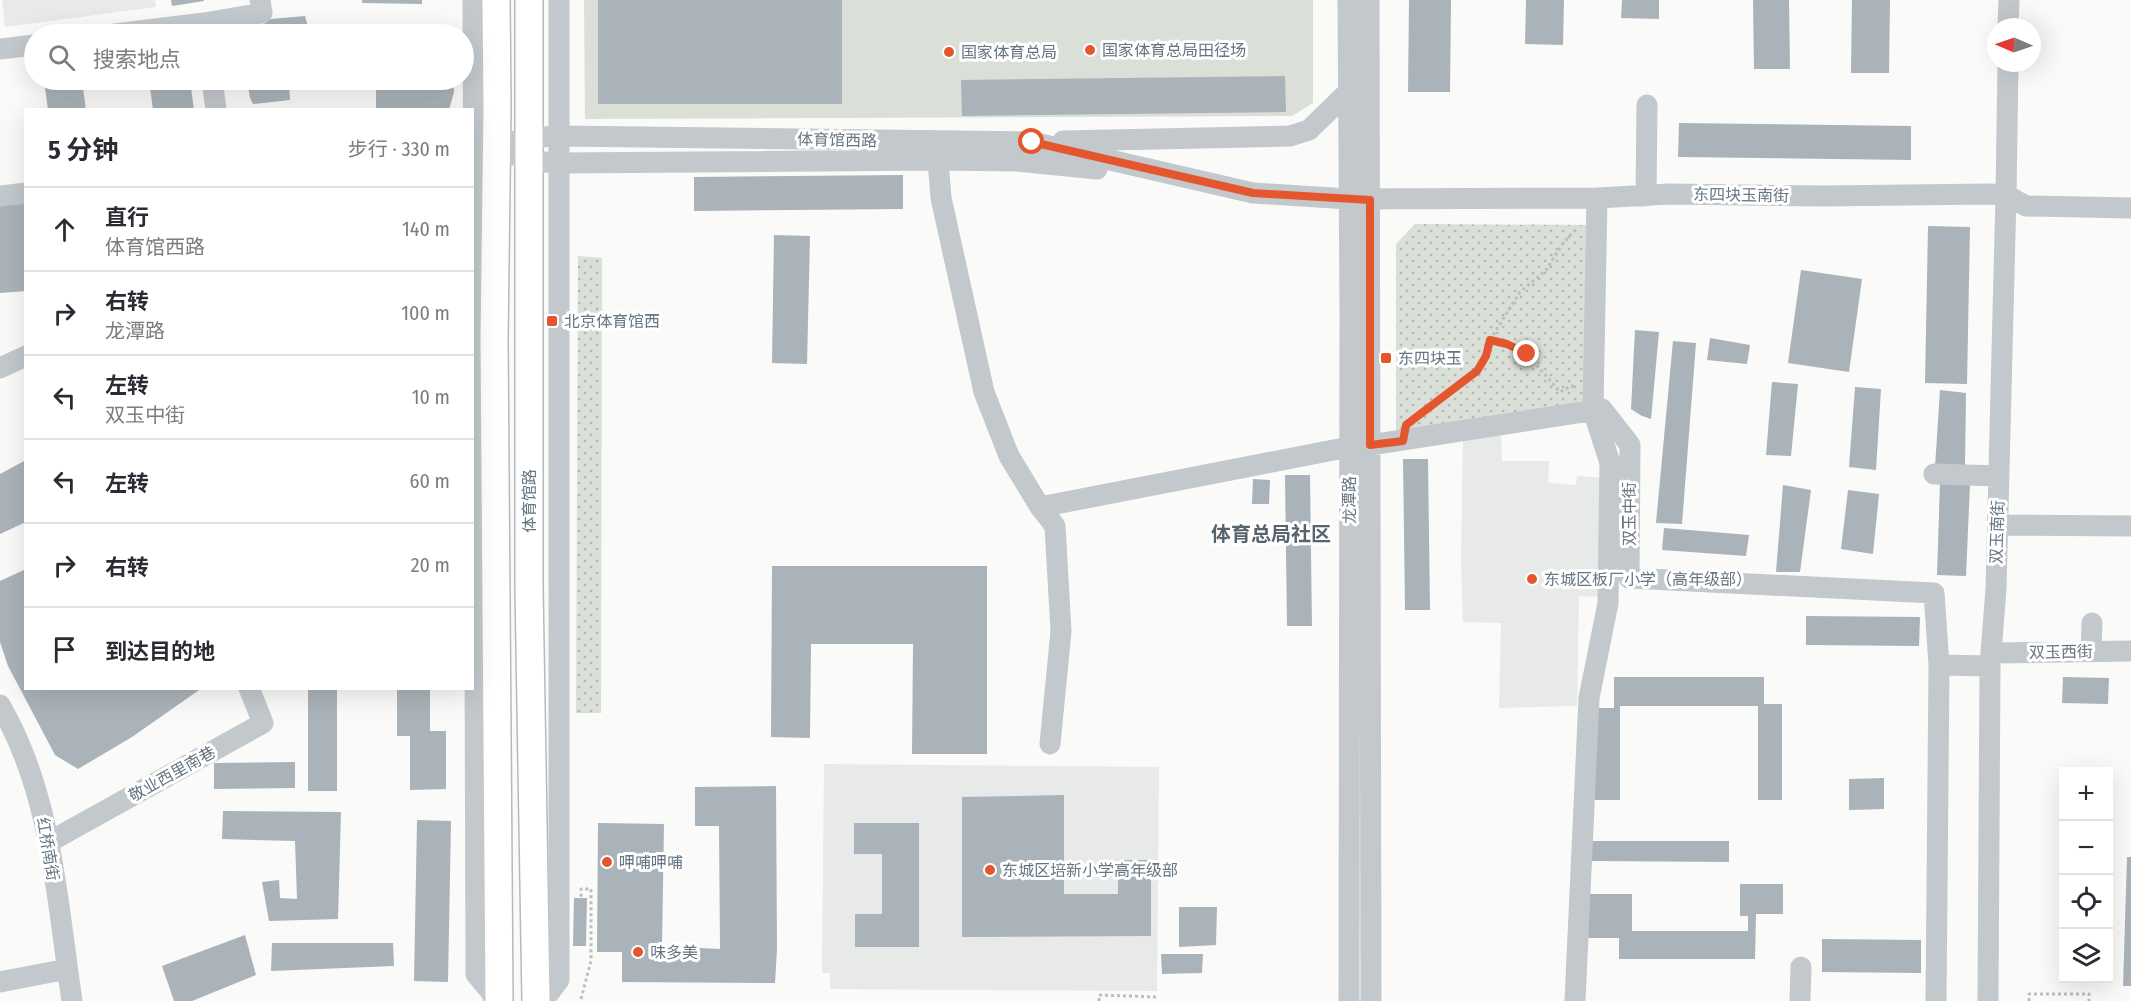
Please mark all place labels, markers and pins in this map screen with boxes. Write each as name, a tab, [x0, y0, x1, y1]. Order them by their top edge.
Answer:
place label: 国家体育总局田径场	[1102, 41, 1246, 60]
place label: 国家体育总局	[961, 43, 1057, 62]
marker: 国家体育总局田径场	[1083, 43, 1097, 57]
marker: 国家体育总局	[942, 45, 956, 59]
place label: 北京体育馆西	[564, 312, 660, 331]
marker: 北京体育馆西	[545, 314, 559, 328]
place label: 东四块玉	[1398, 349, 1462, 368]
marker: 东四块玉	[1379, 351, 1393, 365]
place label: 东城区板厂小学（高年级部）	[1544, 570, 1752, 589]
marker: 东城区板厂小学（高年级部）	[1525, 572, 1539, 586]
place label: 呷哺呷哺	[619, 853, 683, 872]
marker: 呷哺呷哺	[600, 855, 614, 869]
place label: 东城区培新小学高年级部	[1002, 861, 1178, 880]
marker: 东城区培新小学高年级部	[983, 863, 997, 877]
place label: 味多美	[650, 943, 698, 962]
marker: 味多美	[631, 945, 645, 959]

